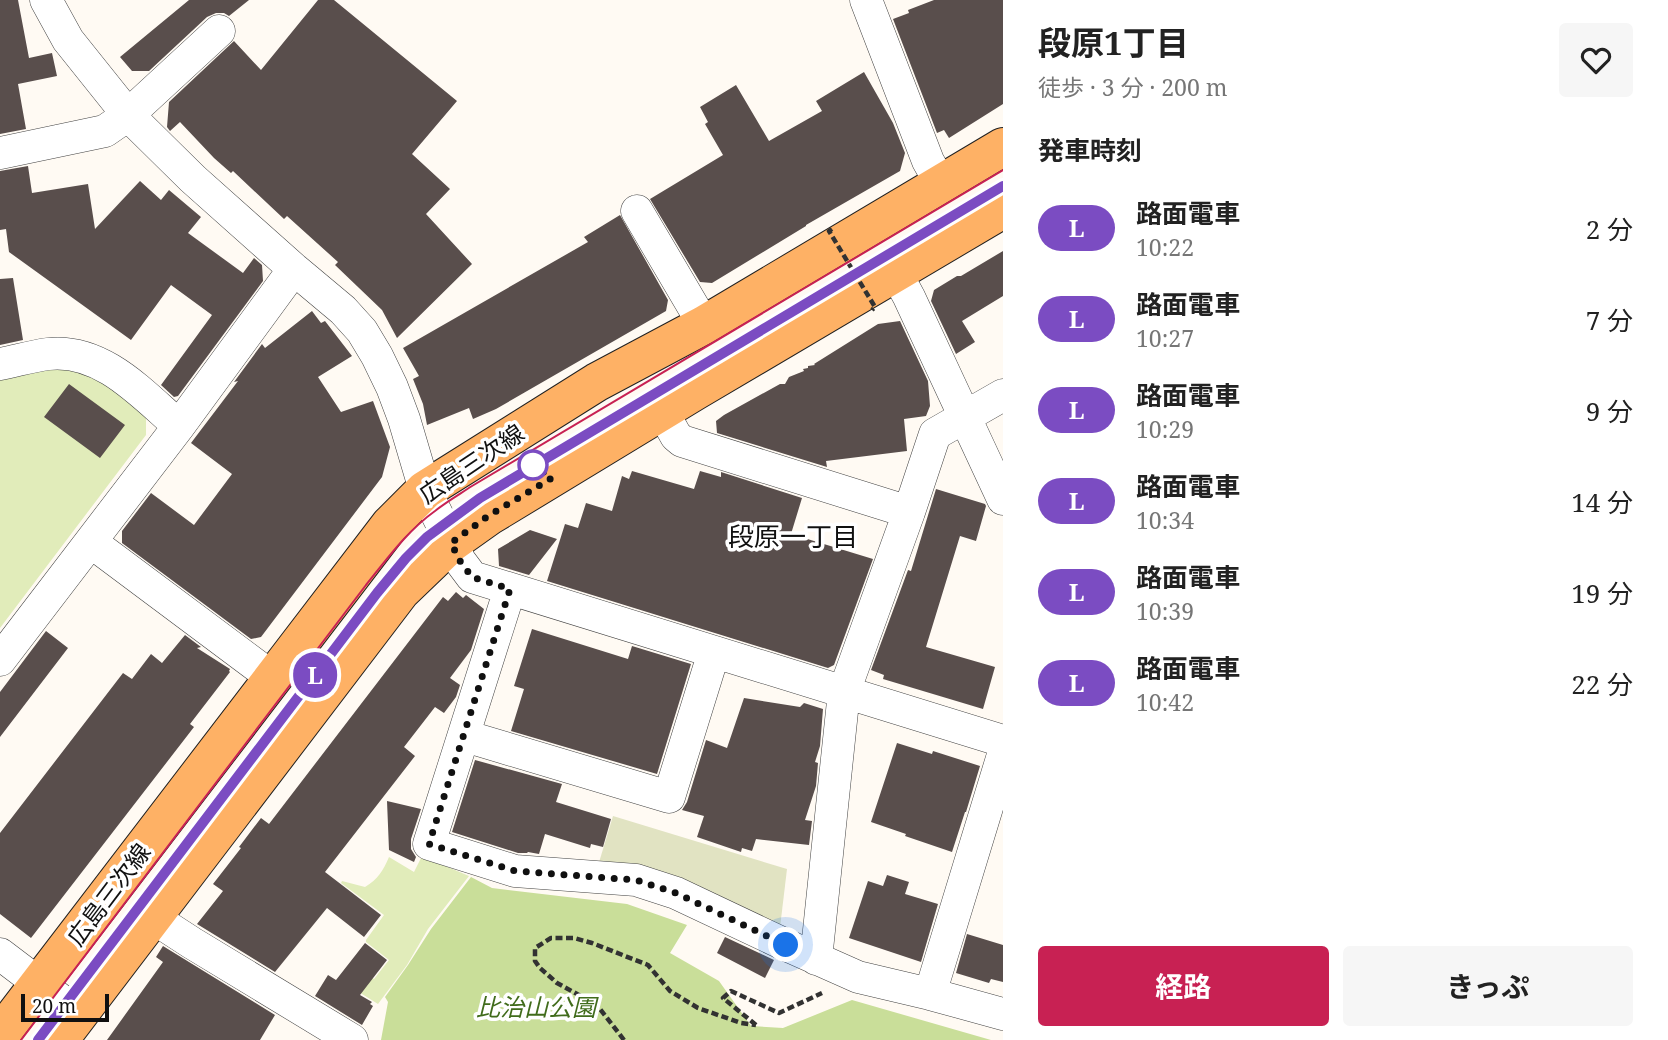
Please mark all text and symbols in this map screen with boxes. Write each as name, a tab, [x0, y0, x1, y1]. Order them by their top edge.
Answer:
text: 段原1丁目	[1038, 20, 1189, 65]
button: heart	[1559, 23, 1633, 97]
text: 徒歩 · 3 分 · 200 m	[1038, 71, 1228, 103]
text: 発車時刻	[1038, 132, 1142, 168]
text: 路面電車	[1136, 195, 1240, 231]
text: L	[1069, 211, 1084, 244]
text: 2 分	[1586, 211, 1633, 247]
text: 10:22	[1136, 231, 1194, 263]
text: 路面電車	[1136, 286, 1240, 322]
text: L	[1069, 302, 1084, 335]
text: 7 分	[1586, 302, 1633, 338]
text: 10:27	[1136, 322, 1194, 354]
text: 路面電車	[1136, 377, 1240, 413]
text: L	[1069, 393, 1084, 426]
text: 9 分	[1586, 393, 1633, 429]
text: 10:29	[1136, 413, 1194, 445]
street label: 広島三次線	[412, 416, 530, 510]
unlabelled marker	[518, 450, 548, 480]
text: 路面電車	[1136, 468, 1240, 504]
text: L	[1069, 484, 1084, 517]
text: 14 分	[1571, 484, 1633, 520]
text: 10:34	[1136, 504, 1194, 536]
district label: 段原一丁目	[728, 518, 858, 554]
text: 路面電車	[1136, 559, 1240, 595]
text: L	[1069, 575, 1084, 608]
text: 19 分	[1571, 575, 1633, 611]
text: 10:39	[1136, 595, 1194, 627]
text: 路面電車	[1136, 650, 1240, 686]
line badge: L	[292, 652, 338, 698]
text: L	[307, 658, 323, 691]
text: L	[1069, 666, 1084, 699]
text: 22 分	[1571, 666, 1633, 702]
text: 10:42	[1136, 686, 1194, 718]
street label: 広島三次線	[59, 836, 157, 952]
your location	[768, 927, 803, 962]
button: 経路	[1038, 946, 1329, 1026]
button: きっぷ	[1343, 946, 1633, 1026]
park label: 比治山公園	[476, 990, 599, 1023]
scale bar	[21, 991, 108, 1023]
text: 20 m	[32, 993, 76, 1019]

